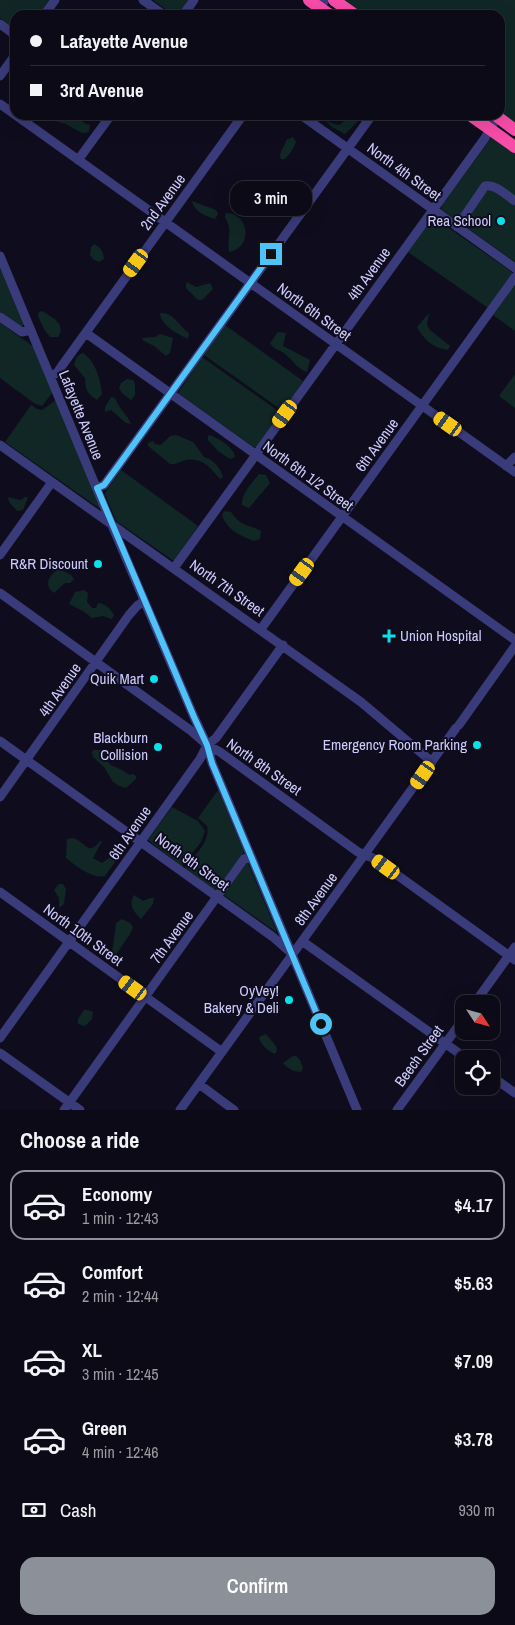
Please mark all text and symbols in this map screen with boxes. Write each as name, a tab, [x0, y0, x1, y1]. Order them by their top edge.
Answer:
text: Lafayette Avenue	[60, 28, 188, 54]
text: 3rd Avenue	[60, 77, 144, 103]
street label: North 4th Street	[363, 138, 446, 206]
street label: 2nd Avenue	[135, 169, 190, 234]
callout: 3 min	[230, 182, 312, 216]
text: 3 min	[254, 187, 288, 209]
place label: Rea School	[427, 210, 491, 231]
marker: Rea School	[495, 215, 507, 227]
route end	[260, 243, 282, 265]
street label: 4th Avenue	[342, 243, 395, 305]
car	[121, 246, 150, 280]
street label: North 6th Street	[273, 278, 356, 346]
street label: Lafayette Avenue	[54, 367, 109, 463]
car	[270, 397, 299, 431]
car	[431, 409, 464, 439]
street label: 6th Avenue	[350, 414, 403, 476]
street label: North 6th 1/2 Street	[259, 436, 358, 516]
place label: R&R Discount	[10, 553, 89, 574]
street label: North 7th Street	[186, 554, 269, 621]
car	[287, 555, 316, 589]
marker: R&R Discount	[92, 558, 104, 570]
place label: Union Hospital	[400, 625, 481, 646]
marker: Union Hospital	[382, 629, 396, 643]
street label: 4th Avenue	[33, 658, 86, 721]
place label: Quik Mart	[90, 668, 145, 689]
marker: Quik Mart	[148, 673, 160, 685]
place label: Blackburn Collision	[93, 727, 148, 765]
street label: North 8th Street	[223, 733, 306, 800]
place label: Emergency Room Parking	[323, 734, 467, 755]
marker: Emergency Room Parking	[471, 739, 483, 751]
marker: Blackburn Collision	[152, 741, 164, 753]
car	[408, 758, 437, 792]
street label: 6th Avenue	[103, 801, 156, 864]
street label: North 9th Street	[151, 828, 234, 896]
car	[369, 852, 402, 882]
street label: 8th Avenue	[289, 868, 342, 930]
street label: North 10th Street	[39, 899, 128, 971]
street label: 7th Avenue	[145, 906, 198, 968]
car	[116, 973, 149, 1003]
place label: OyVey! Bakery & Deli	[204, 980, 279, 1018]
marker: OyVey! Bakery & Deli	[283, 994, 295, 1006]
north arrow	[455, 995, 500, 1040]
map controls	[455, 995, 500, 1095]
route start	[310, 1013, 332, 1035]
street label: Beech Street	[389, 1020, 448, 1091]
button: locate	[455, 1050, 500, 1095]
text: Choose a ride	[20, 1125, 139, 1155]
text: Economy	[82, 1181, 152, 1207]
icon: car	[22, 1183, 67, 1228]
text: $4.17	[454, 1192, 493, 1218]
text: 1 min · 12:43	[82, 1207, 159, 1229]
text: Comfort	[82, 1259, 143, 1285]
icon: car	[22, 1261, 67, 1306]
text: $5.63	[454, 1270, 493, 1296]
text: 2 min · 12:44	[82, 1285, 159, 1307]
text: XL	[82, 1337, 102, 1363]
icon: car	[22, 1339, 67, 1384]
text: $7.09	[454, 1348, 493, 1374]
text: 3 min · 12:45	[82, 1363, 159, 1385]
text: Green	[82, 1415, 127, 1441]
icon: car	[22, 1417, 67, 1462]
text: $3.78	[454, 1426, 493, 1452]
text: 4 min · 12:46	[82, 1441, 159, 1463]
icon: cash	[20, 1496, 48, 1524]
text: Cash	[60, 1497, 96, 1523]
text: 930 m	[459, 1499, 495, 1521]
button: Confirm	[20, 1557, 495, 1615]

